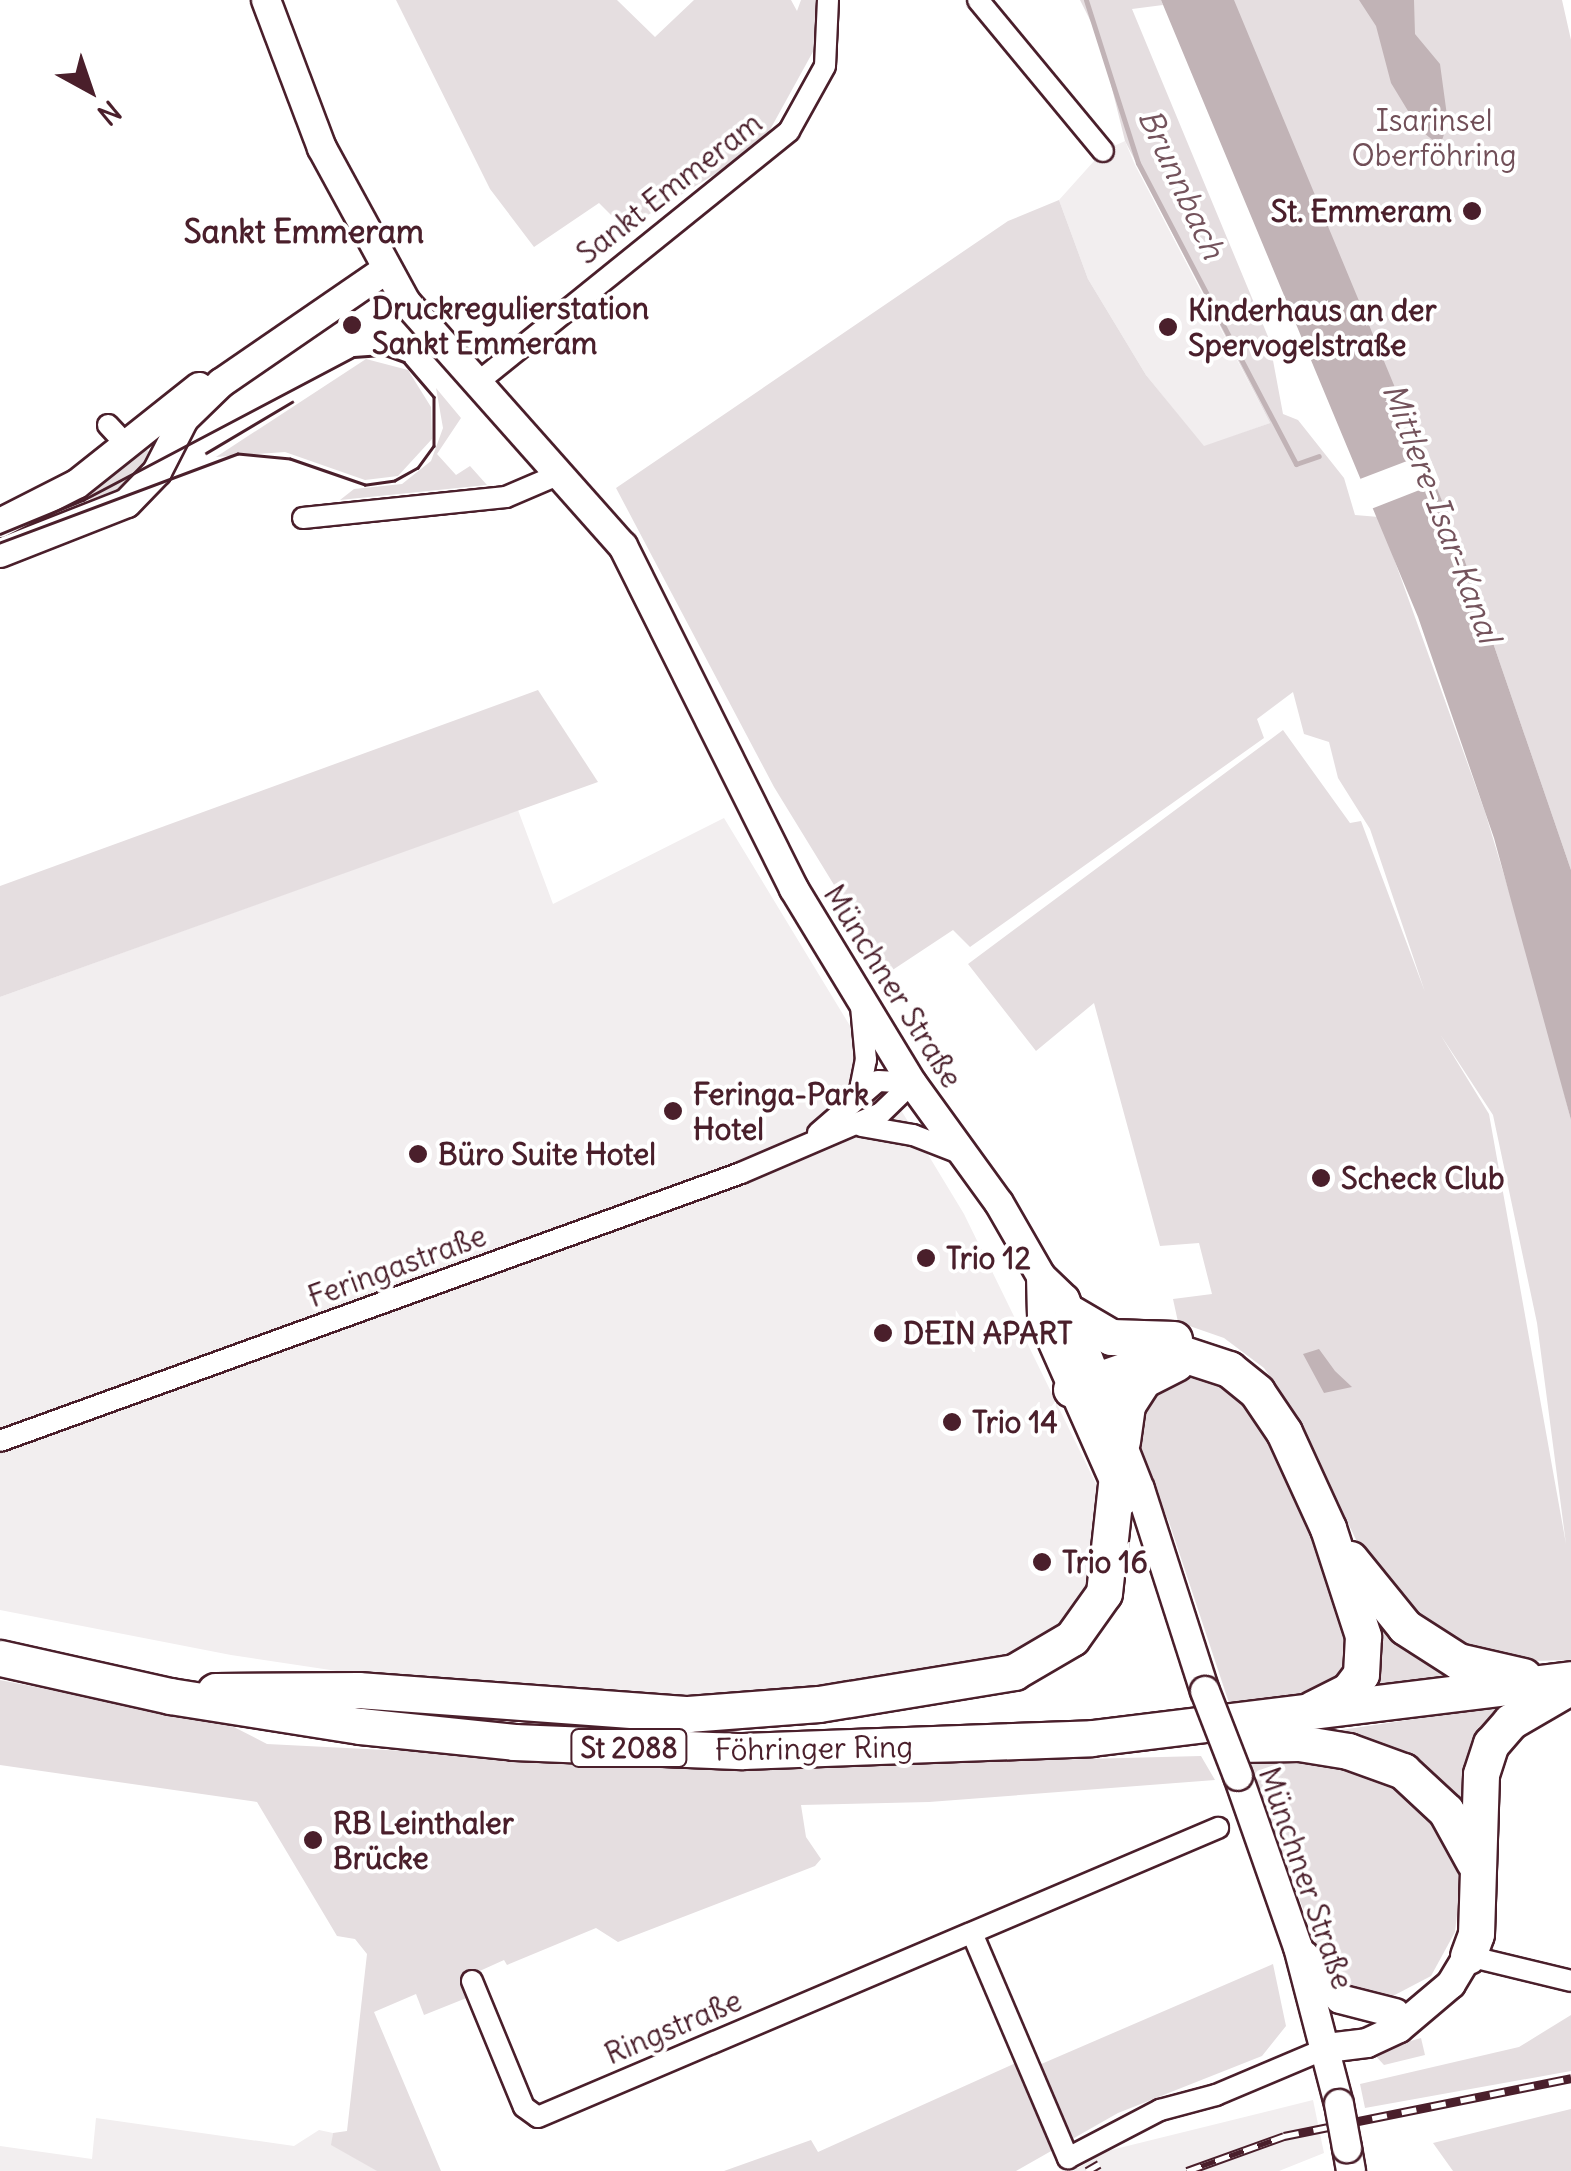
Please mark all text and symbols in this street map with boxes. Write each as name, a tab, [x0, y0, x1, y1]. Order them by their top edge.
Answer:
north arrow	[40, 40, 140, 140]
text: N	[90, 93, 128, 133]
park label: Isarinsel Oberföhring	[1352, 102, 1516, 172]
water label: Brunnbach	[1130, 103, 1232, 265]
street label: Sankt Emmeram	[569, 104, 769, 272]
place label: St. Emmeram	[1271, 193, 1452, 229]
marker: St. Emmeram	[1461, 200, 1483, 222]
district label: Sankt Emmeram	[184, 213, 424, 251]
place label: Druckregulierstation Sankt Emmeram	[372, 290, 649, 360]
place label: Kinderhaus an der Spervogelstraße	[1188, 292, 1437, 362]
marker: Druckregulierstation Sankt Emmeram	[341, 314, 363, 336]
marker: Kinderhaus an der Spervogelstraße	[1157, 316, 1179, 338]
water label: Mittlere-Isar-Kanal	[1374, 378, 1508, 648]
street label: Münchner Straße	[816, 878, 970, 1094]
place label: Feringa-Park Hotel	[693, 1076, 869, 1146]
marker: Feringa-Park Hotel	[662, 1100, 684, 1122]
place label: Büro Suite Hotel	[438, 1136, 656, 1172]
marker: Büro Suite Hotel	[407, 1143, 429, 1165]
place label: Scheck Club	[1341, 1160, 1505, 1196]
marker: Scheck Club	[1310, 1167, 1332, 1189]
street label: Feringastraße	[303, 1217, 491, 1315]
place label: Trio 12	[946, 1240, 1031, 1276]
marker: Trio 12	[915, 1247, 937, 1269]
place label: DEIN APART	[903, 1315, 1073, 1351]
marker: DEIN APART	[872, 1322, 894, 1344]
place label: Trio 14	[972, 1404, 1058, 1440]
marker: Trio 14	[941, 1411, 963, 1433]
place label: Trio 16	[1062, 1544, 1148, 1580]
marker: Trio 16	[1031, 1551, 1053, 1573]
road number: St 2088	[569, 1725, 689, 1771]
street label: Föhringer Ring	[715, 1728, 913, 1768]
street label: Münchner Straße	[1251, 1762, 1361, 1994]
place label: RB Leinthaler Brücke	[333, 1805, 514, 1876]
marker: RB Leinthaler Brücke	[302, 1829, 324, 1851]
street label: Ringstraße	[599, 1982, 747, 2072]

